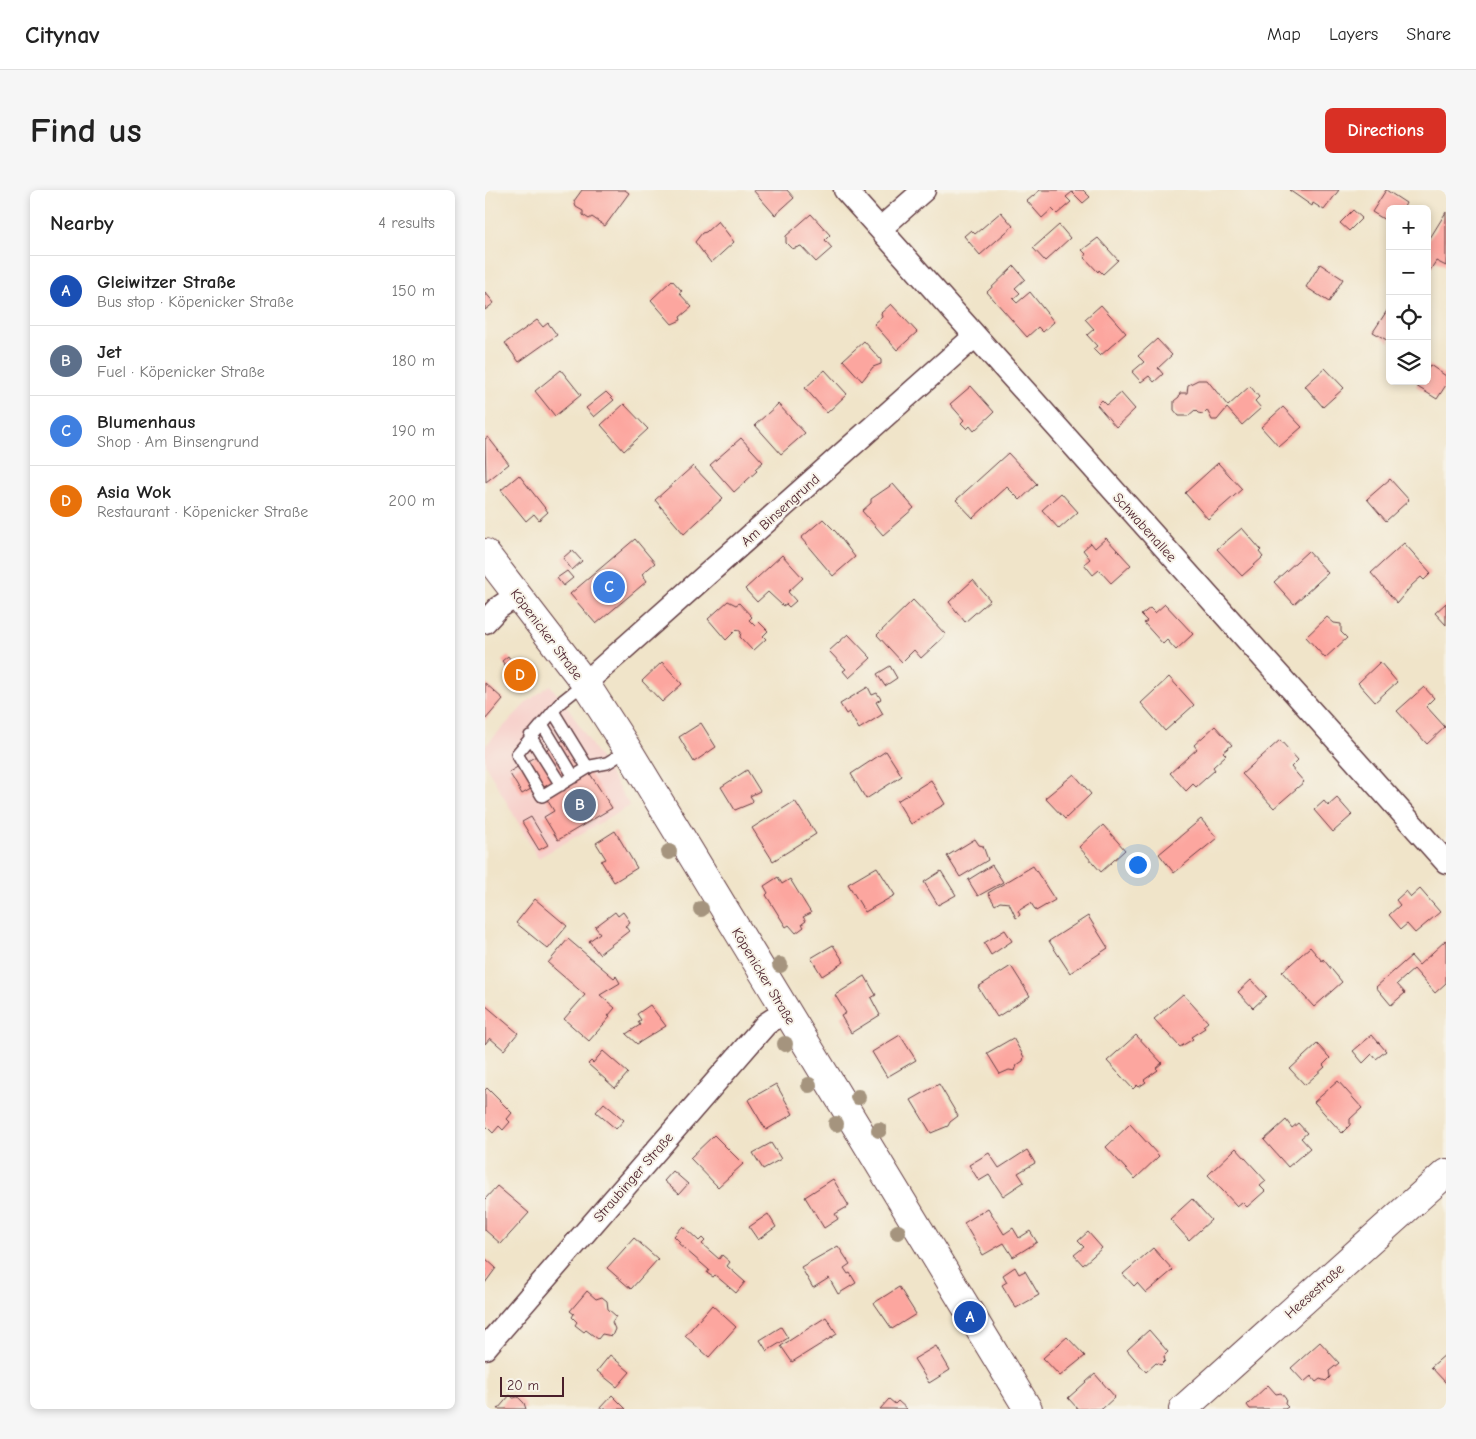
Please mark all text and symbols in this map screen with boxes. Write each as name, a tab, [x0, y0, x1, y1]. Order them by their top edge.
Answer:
text: Citynav	[25, 21, 100, 49]
text: Map	[1267, 24, 1301, 45]
text: Layers	[1329, 24, 1378, 45]
text: Share	[1406, 24, 1451, 45]
button: Directions	[1325, 108, 1446, 153]
text: Find us	[30, 110, 142, 151]
map controls	[1386, 205, 1431, 385]
button: +	[1386, 205, 1431, 250]
text: Nearby	[50, 211, 114, 235]
text: 4 results	[378, 214, 435, 232]
button: −	[1386, 250, 1431, 295]
text: Gleiwitzer Straße	[97, 271, 236, 293]
text: A	[62, 282, 70, 300]
text: 150 m	[392, 282, 435, 300]
text: Bus stop · Köpenicker Straße	[97, 293, 294, 311]
button: locate	[1386, 295, 1431, 340]
button: layers	[1386, 340, 1431, 385]
text: Jet	[97, 341, 122, 363]
text: B	[61, 352, 71, 370]
text: 180 m	[392, 352, 435, 370]
text: Fuel · Köpenicker Straße	[97, 363, 265, 381]
text: Blumenhaus	[97, 411, 195, 433]
text: C	[61, 422, 71, 440]
text: 190 m	[392, 422, 435, 440]
text: Shop · Am Binsengrund	[97, 433, 259, 451]
street label: Am Binsengrund	[738, 471, 823, 550]
text: Asia Wok	[97, 481, 171, 503]
street label: Schwabenallee	[1109, 489, 1180, 565]
text: D	[61, 492, 71, 510]
text: 200 m	[389, 492, 435, 510]
text: Restaurant · Köpenicker Straße	[97, 503, 308, 521]
pin: C	[593, 568, 625, 606]
street label: Köpenicker Straße	[507, 585, 586, 683]
pin: D	[504, 656, 536, 694]
pin: B	[564, 786, 596, 824]
your location	[1125, 852, 1151, 878]
street label: Köpenicker Straße	[728, 925, 799, 1028]
street label: Straubinger Straße	[590, 1129, 677, 1226]
street label: Heesestraße	[1281, 1260, 1347, 1322]
pin: A	[954, 1298, 986, 1336]
scale bar	[500, 1374, 564, 1397]
text: 20 m	[507, 1377, 539, 1394]

